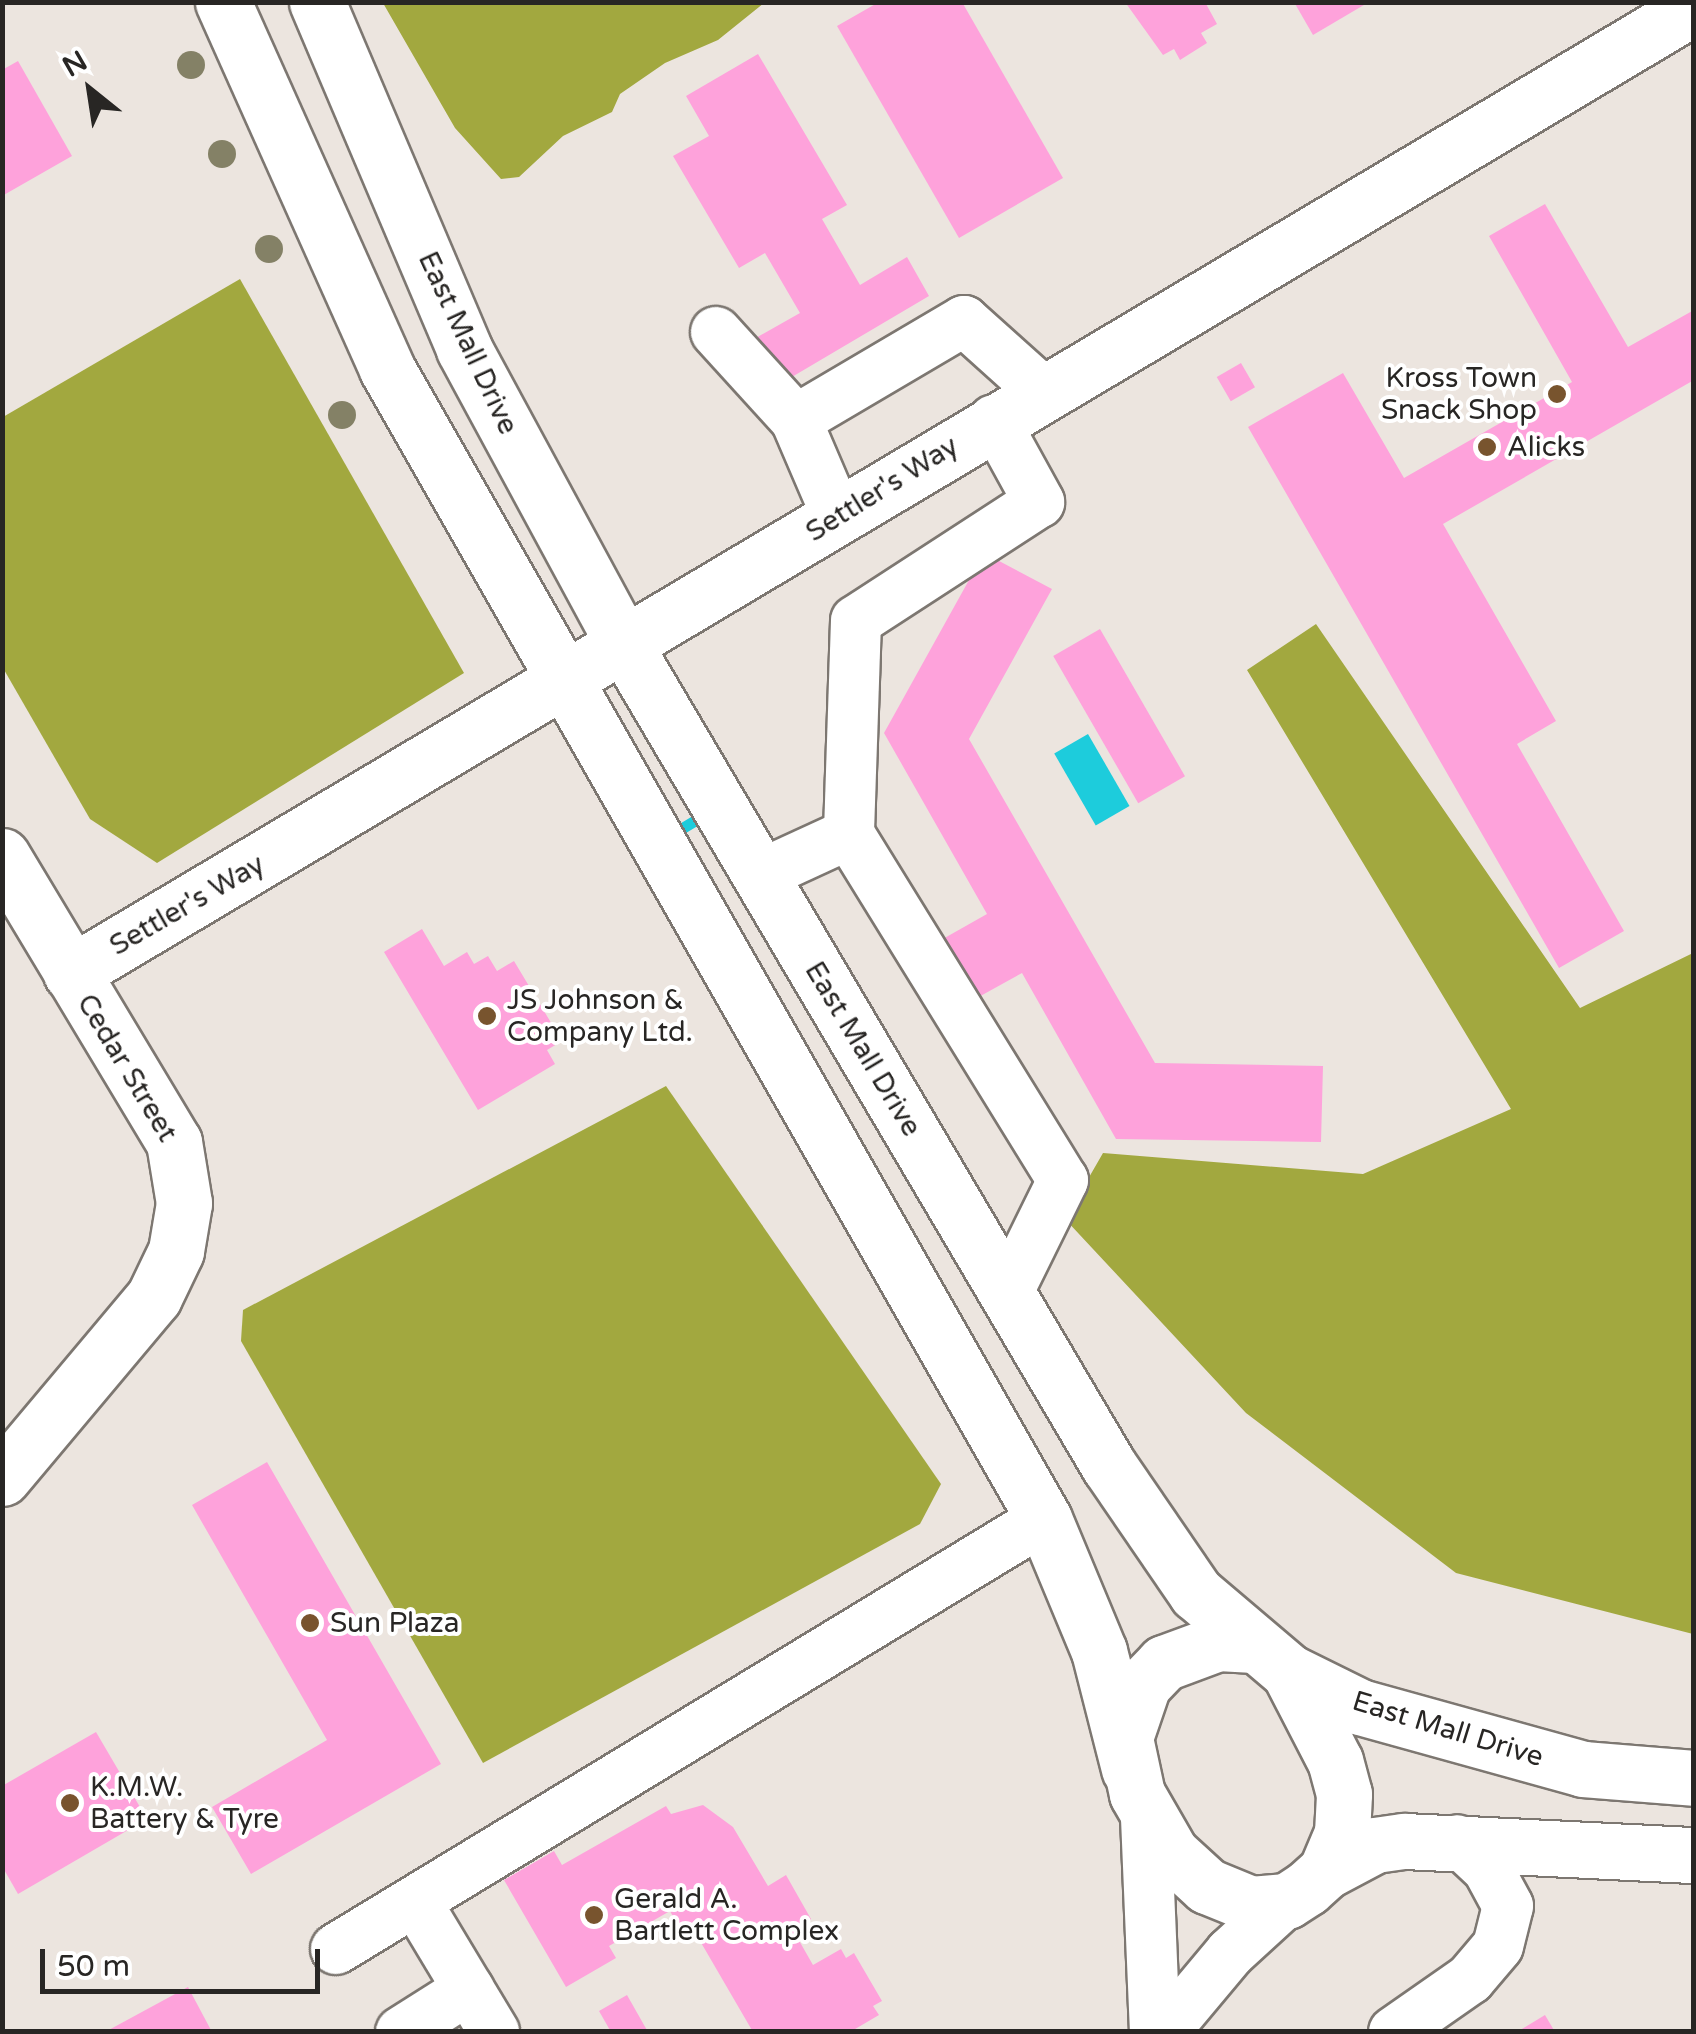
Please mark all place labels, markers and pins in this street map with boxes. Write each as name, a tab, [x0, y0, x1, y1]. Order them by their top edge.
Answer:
place label: Kross Town Snack Shop	[1381, 361, 1537, 427]
marker: Kross Town Snack Shop	[1546, 383, 1568, 405]
place label: Alicks	[1507, 430, 1585, 464]
marker: Alicks	[1476, 436, 1498, 458]
place label: JS Johnson & Company Ltd.	[507, 983, 693, 1049]
marker: JS Johnson & Company Ltd.	[476, 1005, 498, 1027]
place label: Sun Plaza	[330, 1606, 459, 1640]
marker: Sun Plaza	[299, 1612, 321, 1634]
place label: K.M.W. Battery & Tyre	[90, 1770, 279, 1836]
marker: K.M.W. Battery & Tyre	[59, 1792, 81, 1814]
place label: Gerald A. Bartlett Complex	[614, 1882, 839, 1948]
marker: Gerald A. Bartlett Complex	[583, 1904, 605, 1926]

